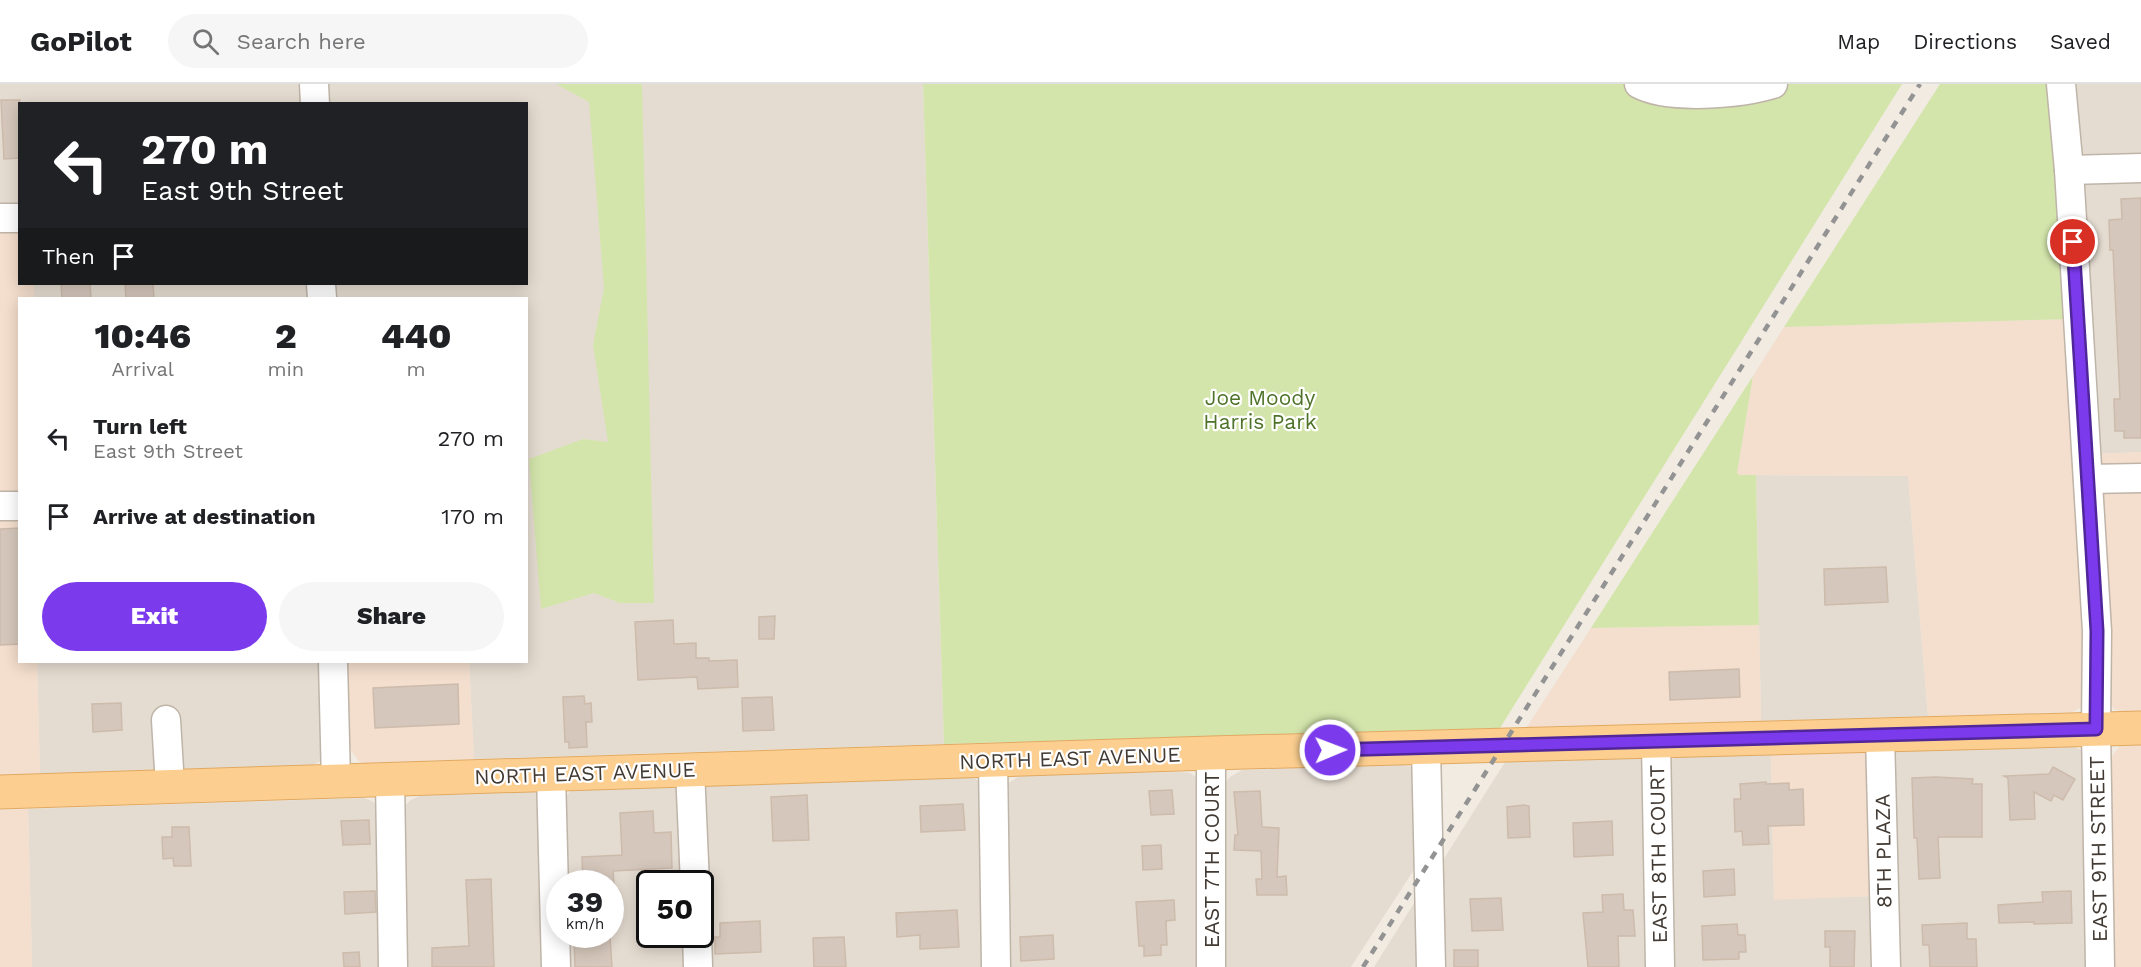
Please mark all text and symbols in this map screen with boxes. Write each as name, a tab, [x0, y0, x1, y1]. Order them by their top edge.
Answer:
search box	[168, 14, 588, 68]
text: GoPilot	[30, 25, 132, 58]
icon: search	[189, 25, 222, 58]
text: Search here	[237, 29, 366, 54]
text: Map	[1837, 29, 1880, 54]
text: Directions	[1913, 29, 2017, 54]
text: Saved	[2050, 29, 2111, 54]
text: 270 m	[141, 125, 268, 174]
icon: left	[42, 126, 120, 204]
text: East 9th Street	[141, 175, 343, 207]
pin	[2047, 216, 2098, 267]
icon: arrive	[2056, 225, 2089, 258]
icon: arrive	[107, 240, 140, 273]
text: Then	[42, 244, 95, 269]
text: 10:46	[94, 315, 191, 357]
text: 2	[275, 315, 297, 357]
text: 440	[381, 315, 452, 357]
text: Arrival	[111, 357, 174, 381]
text: min	[267, 357, 304, 381]
text: m	[407, 357, 426, 381]
park label: Joe Moody Harris Park	[1203, 385, 1317, 434]
text: Turn left	[93, 414, 187, 439]
icon: left	[42, 422, 75, 455]
text: 270 m	[438, 426, 504, 451]
text: East 9th Street	[93, 439, 243, 463]
icon: arrive	[42, 500, 75, 533]
text: Arrive at destination	[93, 504, 316, 529]
text: 170 m	[441, 504, 504, 529]
button: Exit	[42, 582, 267, 651]
button: Share	[279, 582, 504, 651]
position arrow	[1298, 718, 1362, 782]
street label: NORTH EAST AVENUE	[959, 742, 1181, 774]
street label: EAST 9TH STREET	[2084, 755, 2112, 942]
street label: NORTH EAST AVENUE	[474, 757, 696, 789]
street label: EAST 8TH COURT	[1644, 764, 1672, 944]
street label: EAST 7TH COURT	[1199, 771, 1224, 948]
street label: 8TH PLAZA	[1870, 793, 1896, 908]
speed limit sign: 50	[636, 870, 714, 948]
text: 39	[567, 884, 603, 919]
text: km/h	[566, 915, 604, 933]

